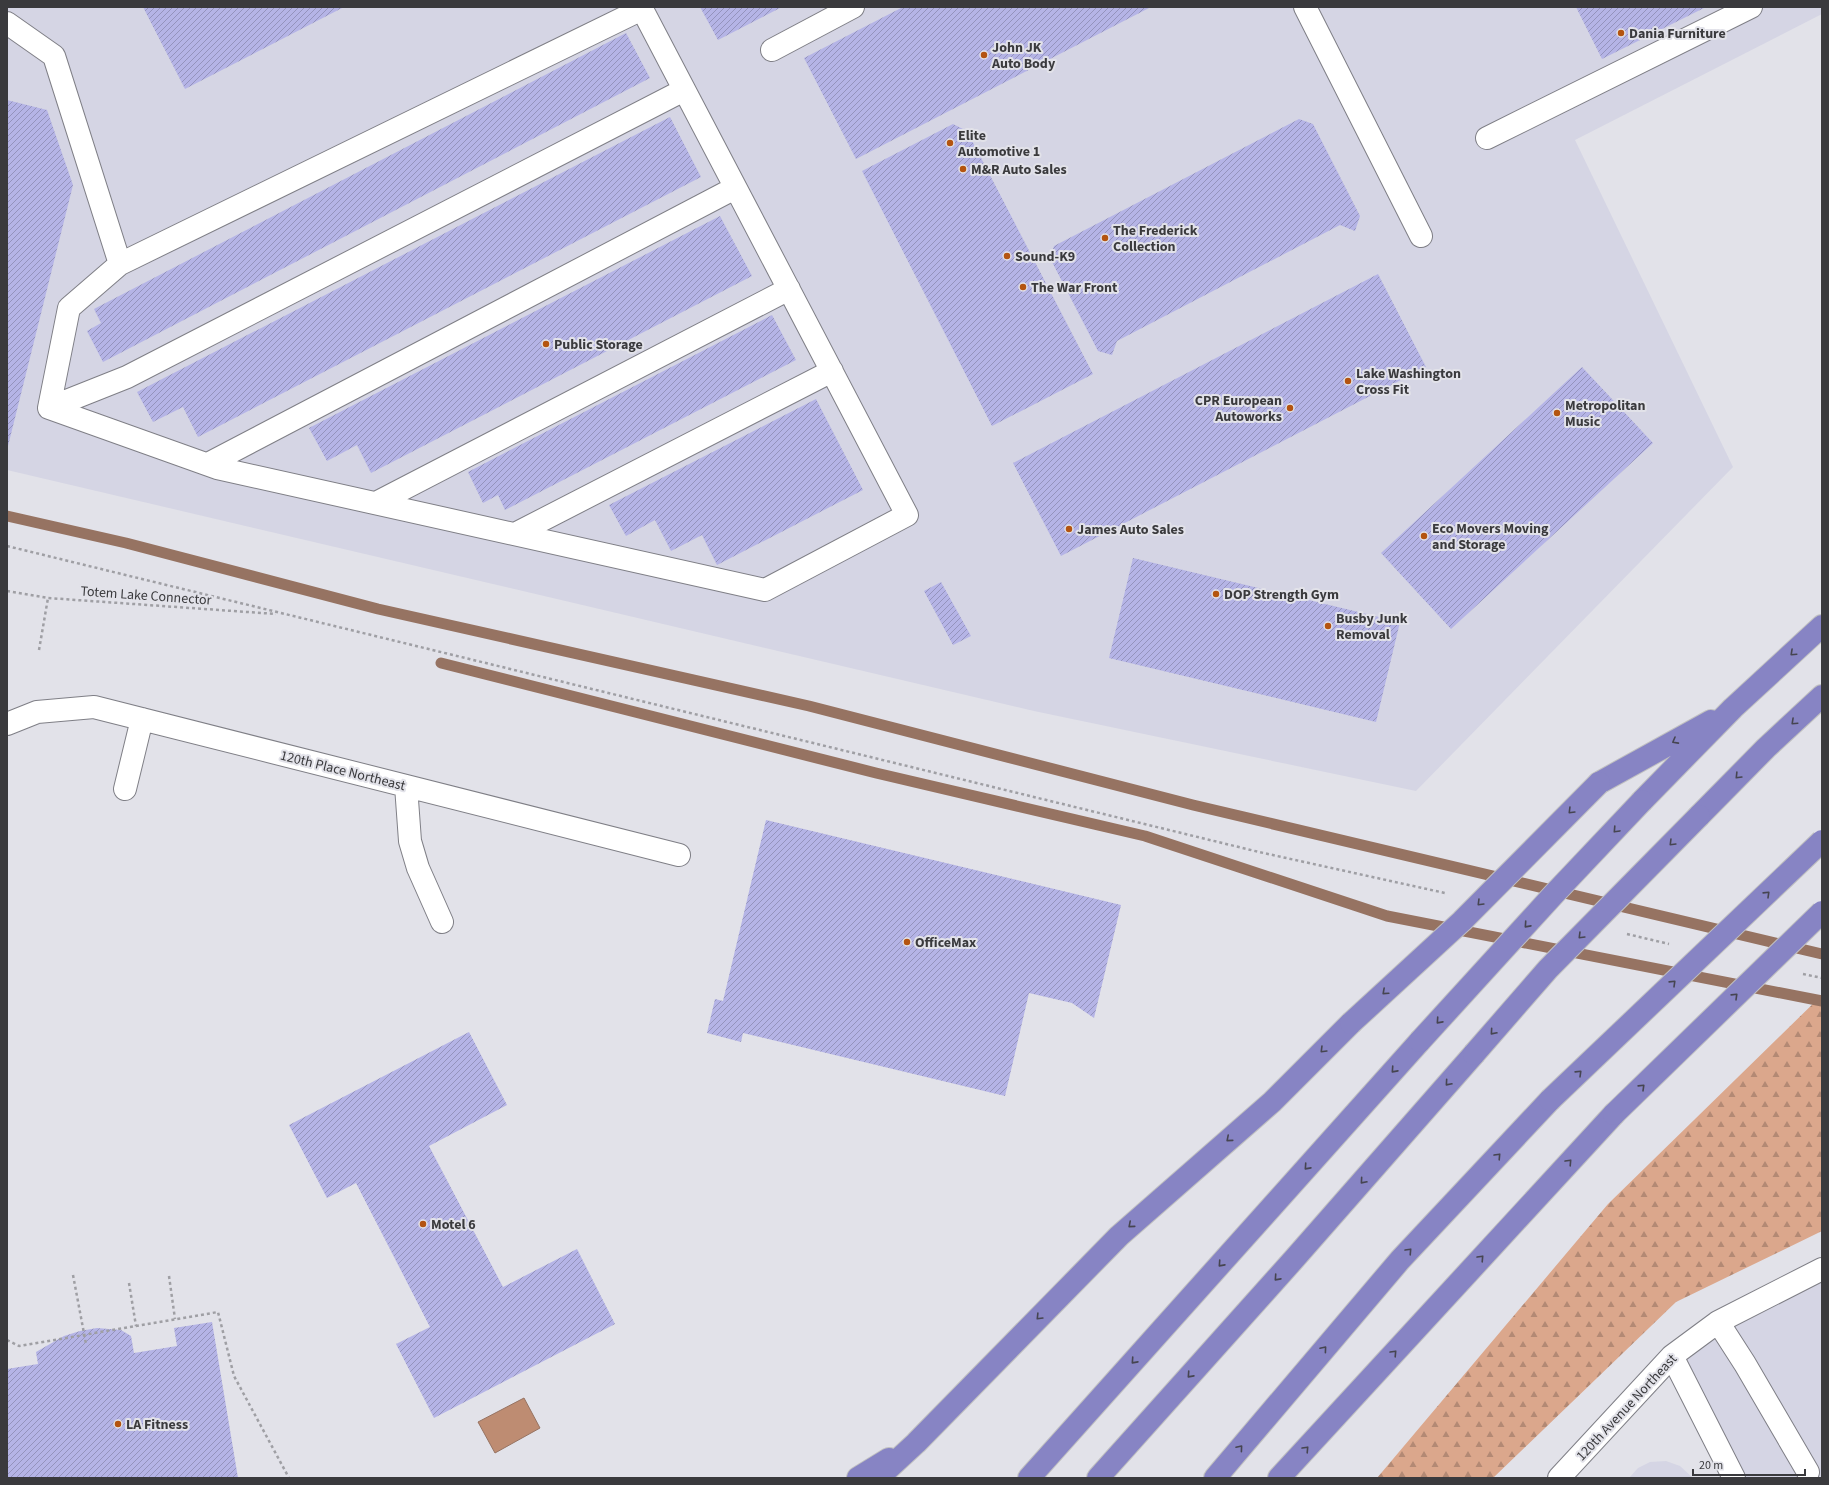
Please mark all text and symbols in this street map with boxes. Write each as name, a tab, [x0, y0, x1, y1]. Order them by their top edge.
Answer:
place label: Dania Furniture	[1629, 24, 1726, 44]
marker: Dania Furniture	[1616, 28, 1626, 38]
place label: John JK Auto Body	[991, 38, 1056, 74]
marker: John JK Auto Body	[979, 50, 989, 60]
place label: Elite Automotive 1	[957, 126, 1040, 162]
marker: Elite Automotive 1	[945, 138, 955, 148]
place label: M&R Auto Sales	[971, 160, 1067, 180]
marker: M&R Auto Sales	[958, 164, 968, 174]
place label: The Frederick Collection	[1113, 221, 1198, 257]
marker: The Frederick Collection	[1100, 233, 1110, 243]
place label: Sound-K9	[1015, 247, 1075, 267]
marker: Sound-K9	[1002, 251, 1012, 261]
place label: The War Front	[1031, 278, 1118, 298]
marker: The War Front	[1018, 282, 1028, 292]
place label: Public Storage	[554, 335, 643, 355]
marker: Public Storage	[541, 339, 551, 349]
place label: Lake Washington Cross Fit	[1356, 364, 1461, 400]
marker: Lake Washington Cross Fit	[1343, 376, 1353, 386]
place label: CPR European Autoworks	[1195, 391, 1282, 427]
place label: Metropolitan Music	[1565, 396, 1645, 432]
marker: CPR European Autoworks	[1285, 403, 1295, 413]
marker: Metropolitan Music	[1552, 408, 1562, 418]
place label: Eco Movers Moving and Storage	[1432, 519, 1549, 555]
place label: James Auto Sales	[1077, 520, 1184, 540]
marker: James Auto Sales	[1064, 524, 1074, 534]
marker: Eco Movers Moving and Storage	[1419, 531, 1429, 541]
street label: Totem Lake Connector	[80, 581, 212, 611]
place label: DOP Strength Gym	[1224, 585, 1339, 605]
marker: DOP Strength Gym	[1211, 589, 1221, 599]
place label: Busby Junk Removal	[1336, 609, 1408, 645]
marker: Busby Junk Removal	[1323, 621, 1333, 631]
one-way arrow	[1791, 648, 1798, 655]
one-way arrow	[1791, 717, 1799, 725]
one-way arrow	[1672, 737, 1679, 744]
street label: 120th Place Northeast	[278, 746, 408, 796]
one-way arrow	[1735, 771, 1743, 779]
one-way arrow	[1569, 806, 1576, 814]
one-way arrow	[1613, 825, 1620, 832]
one-way arrow	[1669, 838, 1677, 846]
one-way arrow	[1762, 891, 1770, 899]
one-way arrow	[1477, 899, 1485, 906]
one-way arrow	[1525, 920, 1532, 927]
one-way arrow	[1578, 931, 1586, 939]
place label: OfficeMax	[915, 933, 976, 953]
marker: OfficeMax	[902, 937, 912, 947]
one-way arrow	[1668, 981, 1676, 988]
one-way arrow	[1382, 987, 1390, 995]
one-way arrow	[1730, 993, 1738, 1001]
one-way arrow	[1437, 1016, 1444, 1023]
one-way arrow	[1491, 1027, 1498, 1035]
one-way arrow	[1321, 1045, 1328, 1053]
one-way arrow	[1392, 1066, 1399, 1073]
one-way arrow	[1574, 1070, 1582, 1078]
one-way arrow	[1446, 1078, 1453, 1086]
one-way arrow	[1637, 1084, 1645, 1091]
one-way arrow	[1226, 1135, 1234, 1142]
one-way arrow	[1493, 1153, 1501, 1161]
one-way arrow	[1565, 1159, 1572, 1167]
one-way arrow	[1305, 1162, 1312, 1170]
one-way arrow	[1360, 1176, 1368, 1184]
place label: Motel 6	[431, 1215, 476, 1235]
marker: Motel 6	[418, 1219, 428, 1229]
one-way arrow	[1128, 1221, 1136, 1228]
one-way arrow	[1404, 1248, 1412, 1256]
one-way arrow	[1477, 1255, 1484, 1263]
one-way arrow	[1218, 1259, 1225, 1267]
one-way arrow	[1275, 1274, 1282, 1281]
one-way arrow	[1036, 1312, 1044, 1320]
one-way arrow	[1320, 1347, 1327, 1354]
street label: 120th Avenue Northeast	[1572, 1349, 1682, 1466]
one-way arrow	[1389, 1351, 1396, 1358]
one-way arrow	[1131, 1356, 1139, 1364]
one-way arrow	[1188, 1371, 1195, 1378]
place label: LA Fitness	[126, 1415, 188, 1435]
marker: LA Fitness	[113, 1419, 123, 1429]
one-way arrow	[1236, 1446, 1243, 1453]
one-way arrow	[1301, 1446, 1308, 1454]
scale bar	[1693, 1451, 1805, 1477]
text: 20 m	[1699, 1457, 1723, 1474]

